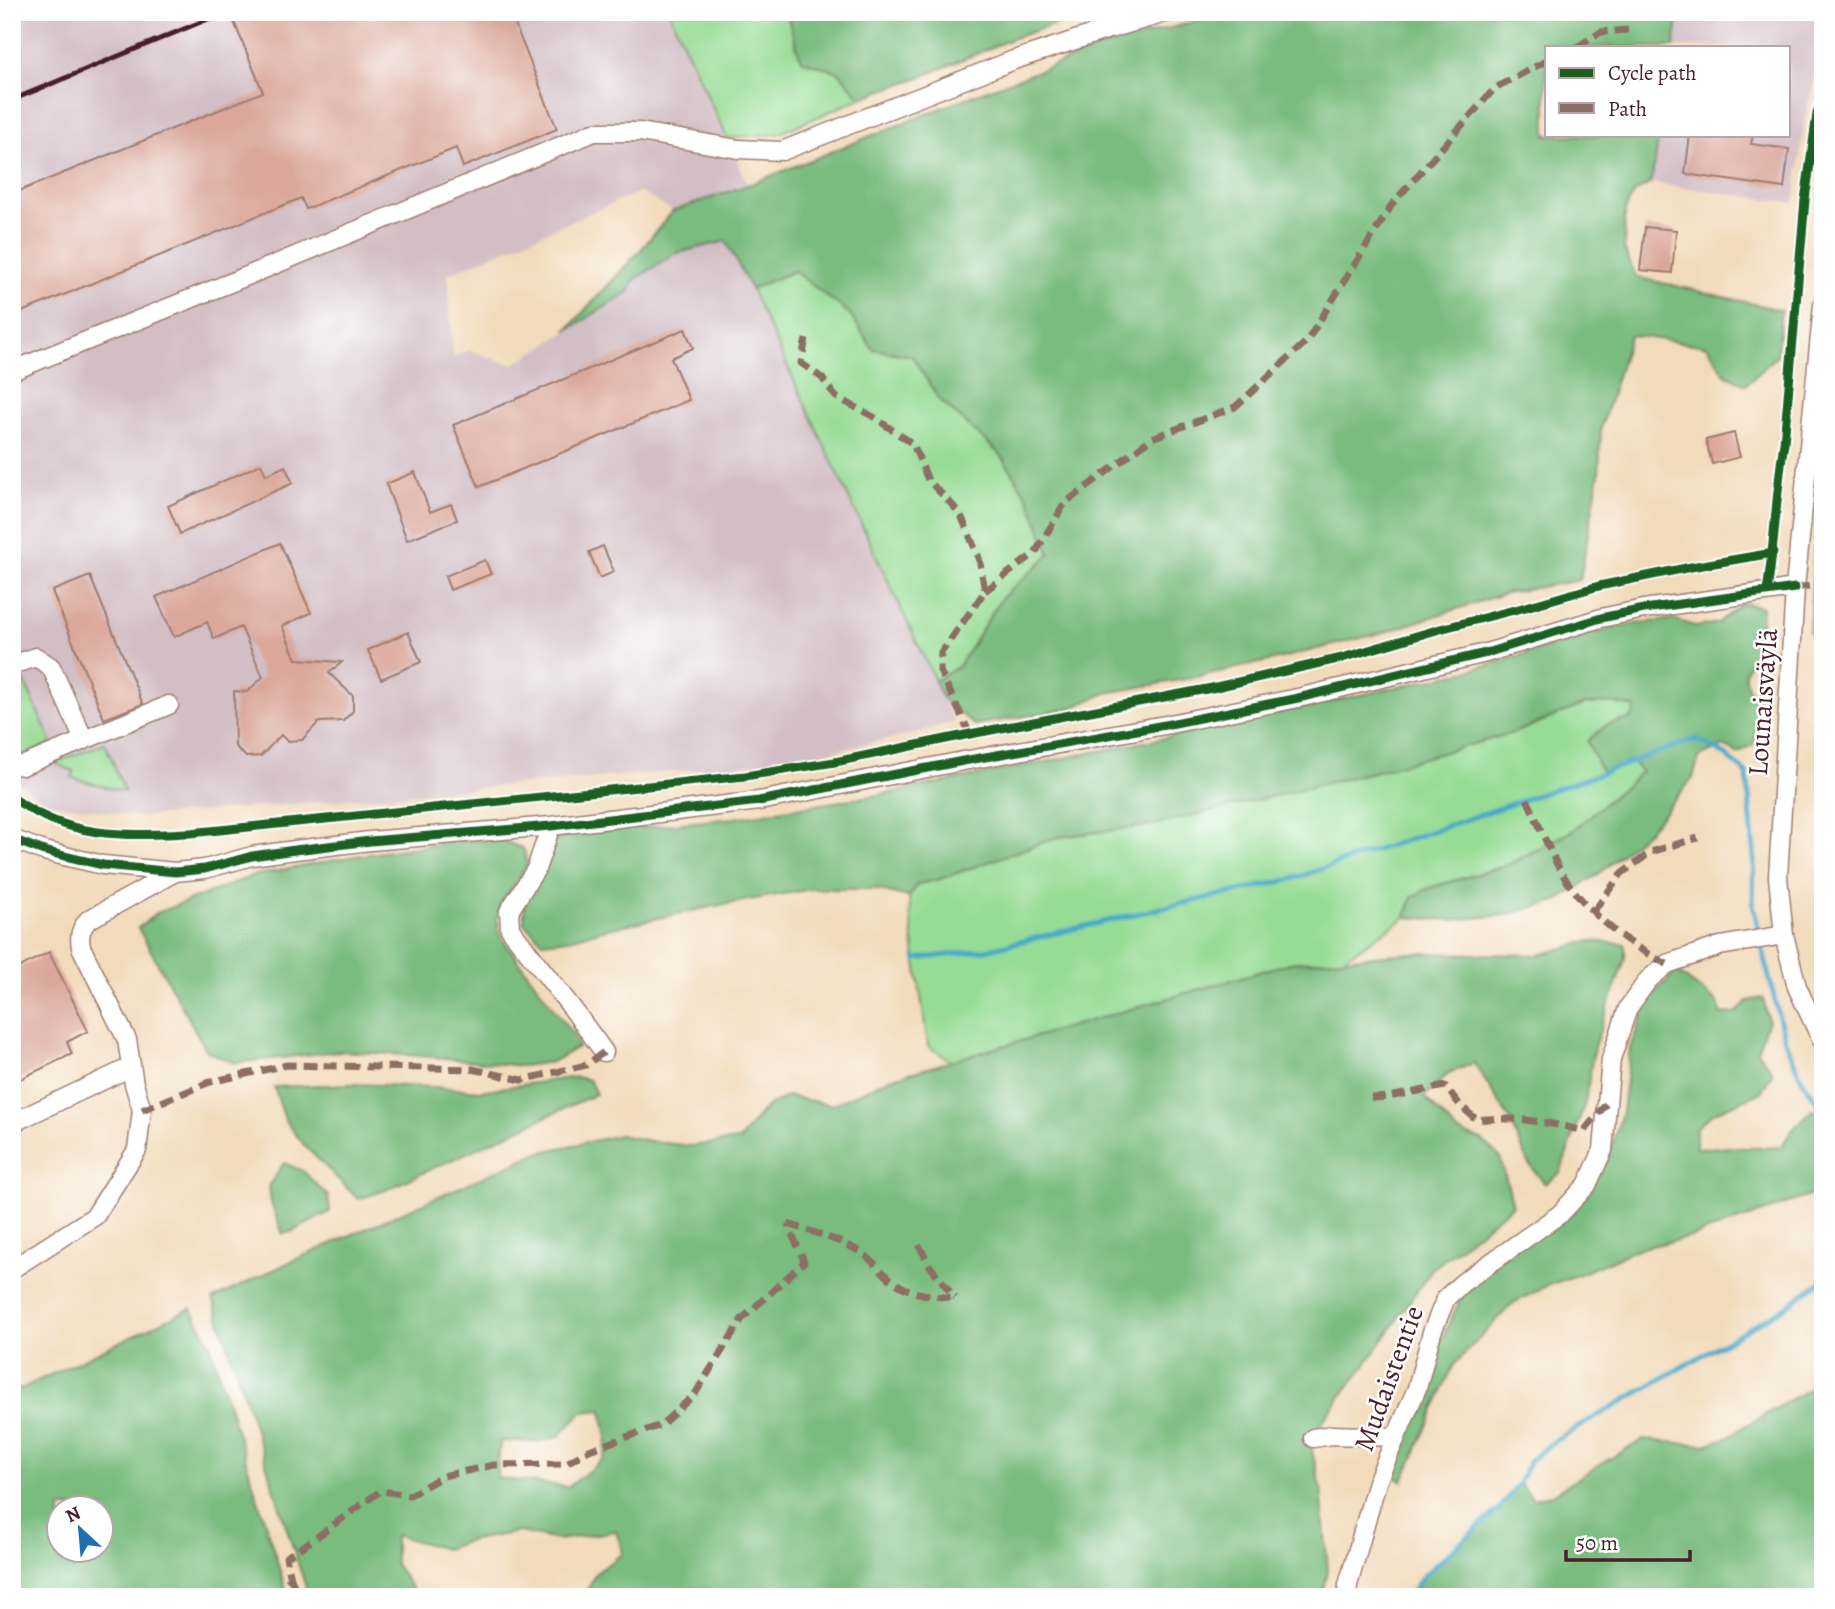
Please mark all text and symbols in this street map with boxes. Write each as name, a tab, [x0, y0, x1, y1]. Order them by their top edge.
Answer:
legend	[1545, 46, 1790, 136]
text: Cycle path	[1608, 59, 1697, 87]
text: Path	[1608, 95, 1647, 123]
street label: Lounaisväylä	[1739, 627, 1787, 777]
street label: Mudaistentie	[1345, 1300, 1433, 1456]
north arrow	[46, 1494, 116, 1564]
text: N	[61, 1500, 85, 1529]
scale bar	[1566, 1518, 1690, 1562]
text: 50 m	[1576, 1529, 1618, 1557]

